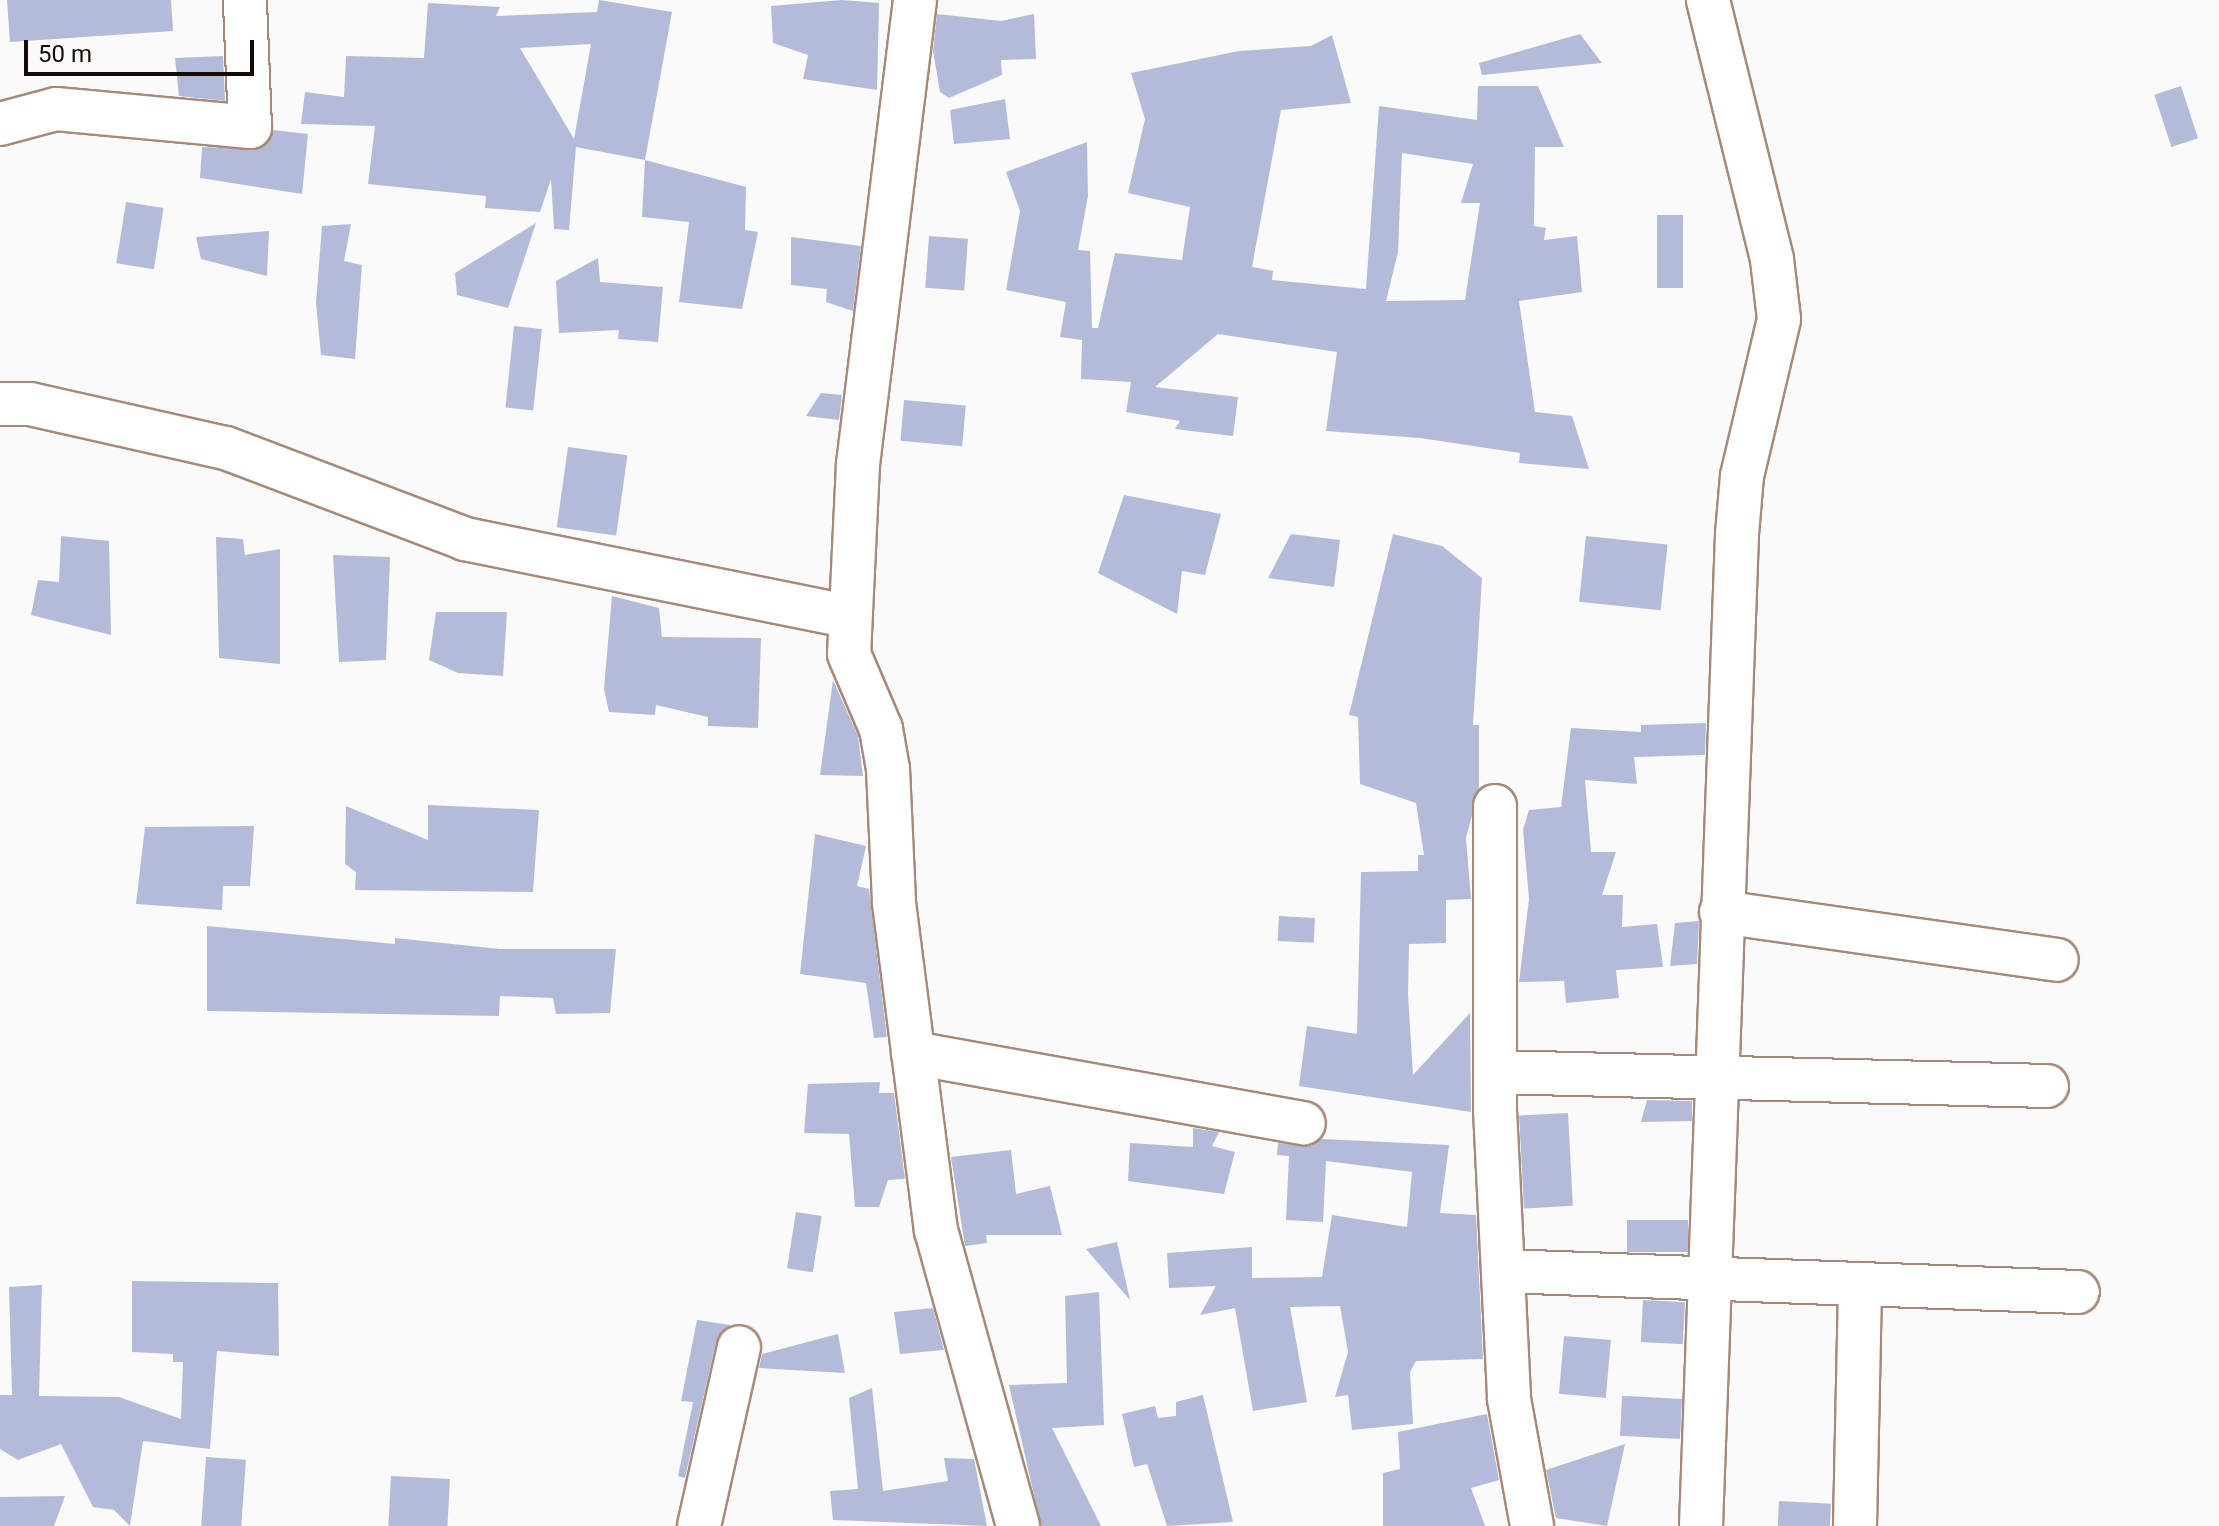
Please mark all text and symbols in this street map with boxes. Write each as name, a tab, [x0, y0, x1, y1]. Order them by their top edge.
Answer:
scale bar	[28, 24, 258, 74]
text: 50 m	[38, 40, 92, 68]

